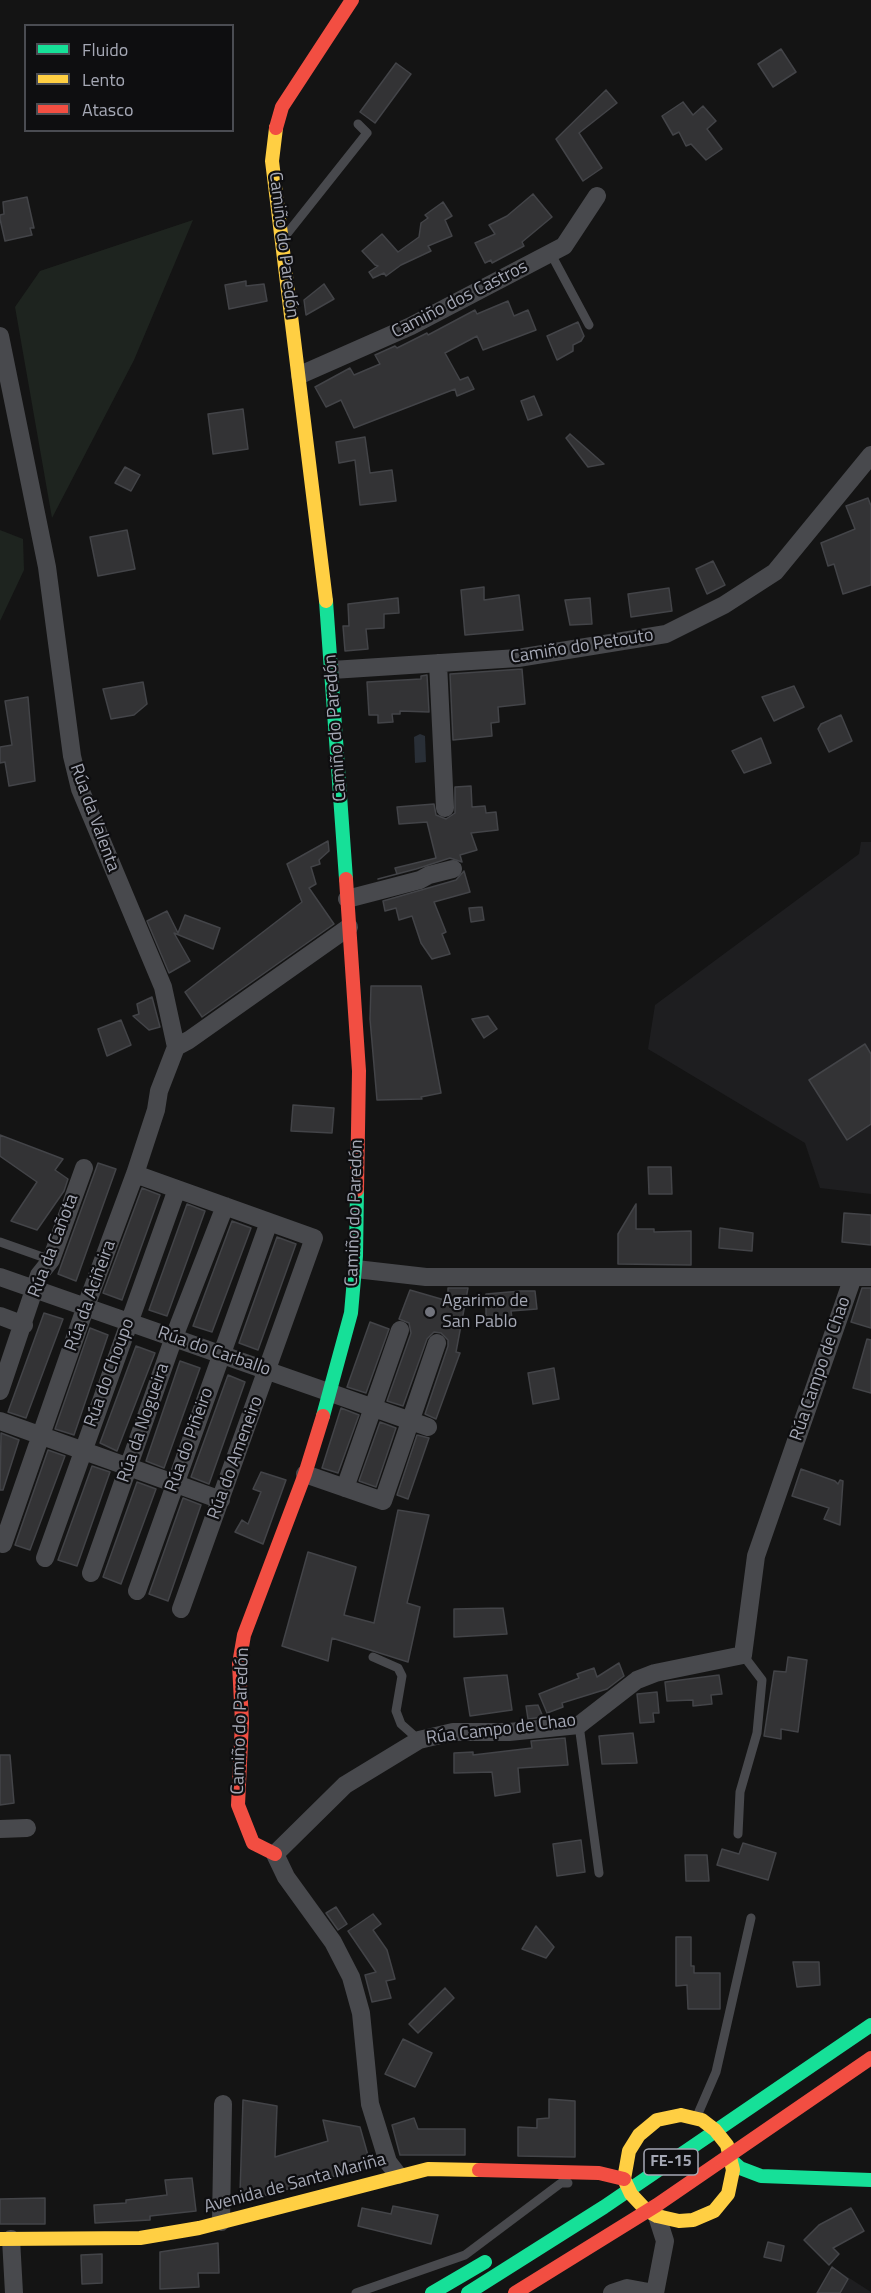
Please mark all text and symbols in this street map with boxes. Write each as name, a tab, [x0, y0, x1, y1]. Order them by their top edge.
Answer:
legend	[24, 24, 234, 132]
text: Fluido	[82, 36, 128, 63]
text: Lento	[82, 66, 125, 93]
text: Atasco	[82, 96, 133, 123]
street label: Camiño do Paredón	[263, 171, 303, 319]
street label: Camiño dos Castros	[388, 256, 532, 344]
street label: Camiño do Petouto	[509, 625, 655, 669]
street label: Camiño do Paredón	[320, 654, 352, 802]
street label: Rúa da Valenta	[64, 761, 124, 875]
street label: Camiño do Paredón	[342, 1139, 368, 1287]
street label: Rúa da Cañota	[24, 1191, 84, 1301]
street label: Rúa da Aciñeira	[61, 1238, 121, 1354]
place label: Agarimo de San Pablo	[442, 1291, 528, 1334]
street label: Rúa Campo de Chao	[786, 1294, 856, 1444]
marker: Agarimo de San Pablo	[423, 1305, 437, 1319]
street label: Rúa do Choupo	[80, 1316, 140, 1430]
street label: Rúa do Carballo	[155, 1323, 273, 1381]
street label: Rúa da Nogueira	[113, 1361, 175, 1485]
street label: Rúa do Piñeiro	[161, 1385, 219, 1495]
street label: Rúa do Ameneiro	[204, 1393, 268, 1523]
street label: Camiño do Paredón	[228, 1647, 254, 1795]
street label: Rúa Campo de Chao	[425, 1710, 577, 1750]
street label: Avenida de Santa Mariña	[202, 2149, 388, 2219]
road number: FE-15	[644, 2149, 698, 2175]

